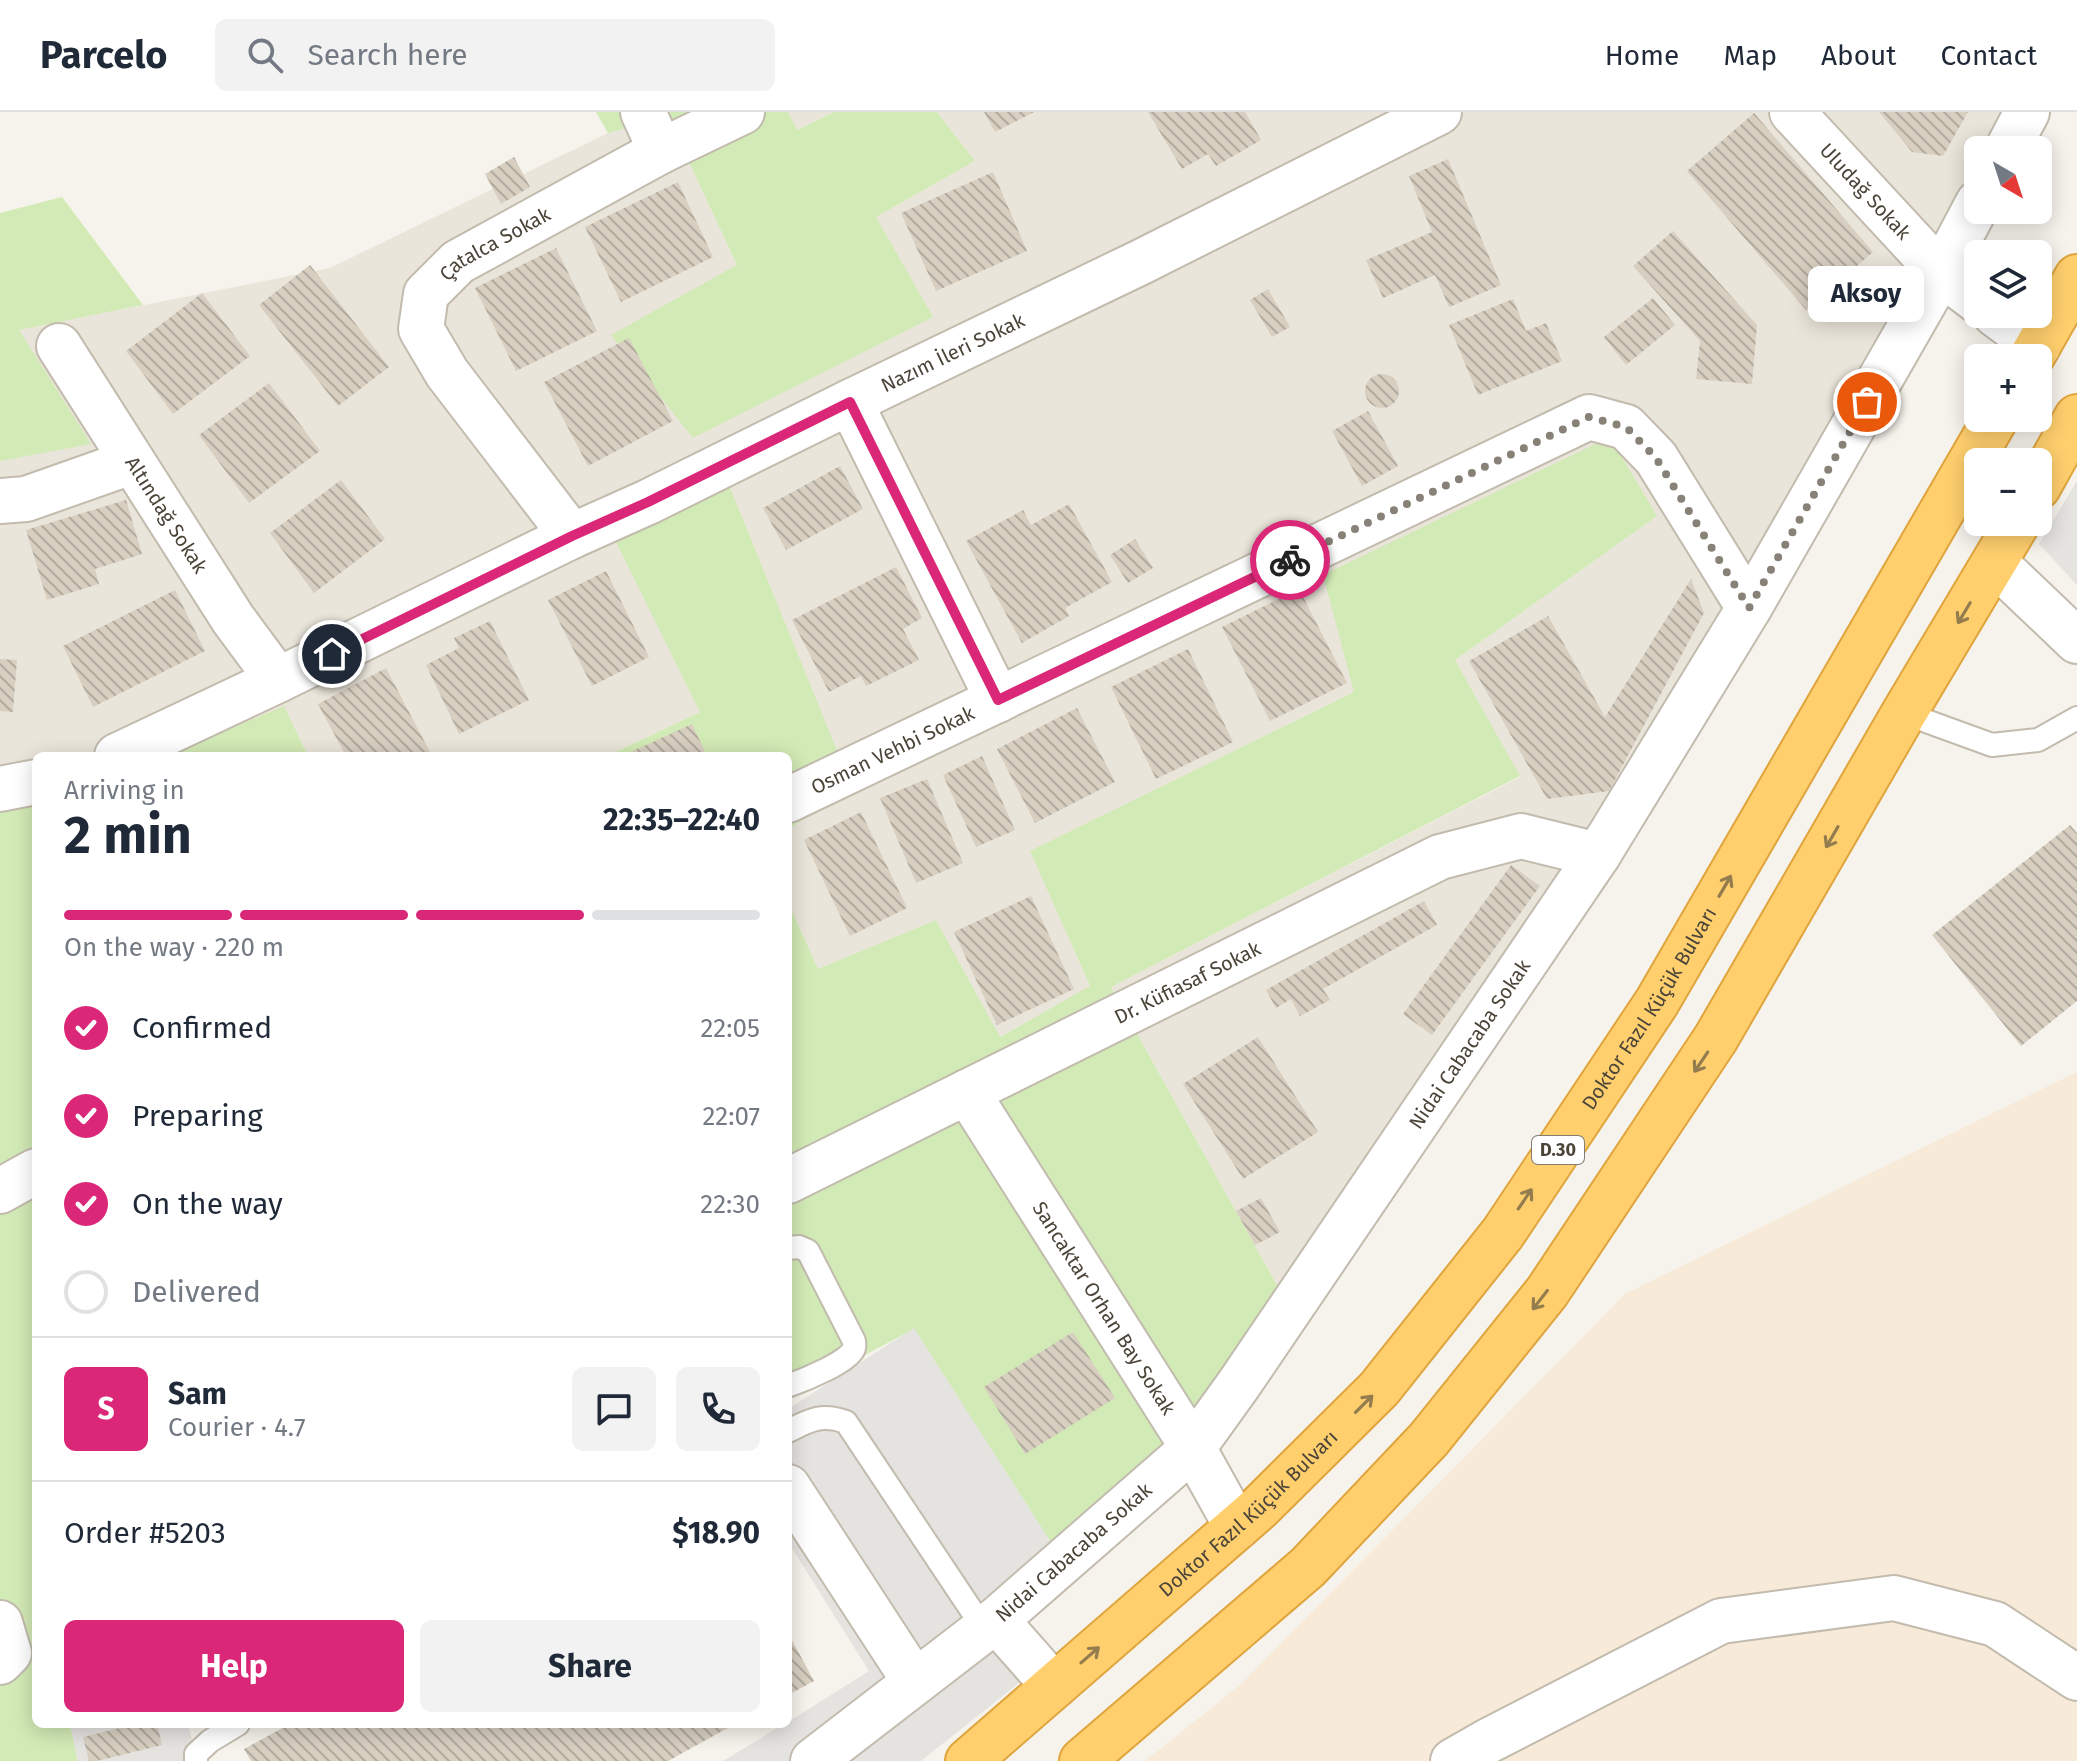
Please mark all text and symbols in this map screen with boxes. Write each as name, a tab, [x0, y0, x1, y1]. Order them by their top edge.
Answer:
search box	[215, 19, 775, 91]
text: Parcelo	[40, 32, 167, 78]
icon: search	[243, 33, 287, 77]
text: Search here	[307, 37, 468, 73]
text: Home	[1605, 39, 1679, 72]
text: Map	[1723, 39, 1777, 72]
text: About	[1821, 39, 1896, 72]
text: Contact	[1940, 39, 2037, 72]
north arrow	[1964, 136, 2052, 224]
map controls	[1964, 136, 2052, 536]
street label: Uludağ Sokak	[1815, 138, 1916, 245]
street label: Çatalca Sokak	[434, 202, 555, 286]
button: layers	[1964, 240, 2052, 328]
callout: Aksoy	[1809, 266, 1925, 322]
text: Aksoy	[1831, 278, 1901, 309]
street label: Nazım İleri Sokak	[877, 308, 1029, 397]
button: +	[1964, 344, 2052, 432]
pin	[1833, 368, 1901, 436]
icon: bag	[1845, 380, 1889, 424]
button: −	[1964, 448, 2052, 536]
street label: Altındağ Sokak	[120, 452, 213, 578]
courier	[1250, 520, 1330, 600]
icon: bike	[1268, 538, 1312, 582]
one-way arrow	[1956, 601, 1972, 624]
pin	[298, 620, 366, 688]
icon: home	[310, 632, 354, 676]
street label: Osman Vehbi Sokak	[807, 700, 979, 799]
text: Arriving in	[64, 775, 185, 806]
text: 22:35–22:40	[603, 802, 760, 838]
text: 2 min	[64, 804, 192, 867]
one-way arrow	[1824, 825, 1840, 848]
one-way arrow	[1717, 875, 1733, 898]
street label: Doktor Fazıl Küçük Bulvarı	[1577, 903, 1722, 1114]
text: On the way · 220 m	[64, 932, 284, 963]
street label: Dr. Küfiasaf Sokak	[1110, 936, 1265, 1029]
street label: Nidai Cabacaba Sokak	[1404, 954, 1536, 1133]
icon: check	[64, 1006, 108, 1050]
text: Confirmed	[132, 1010, 272, 1046]
text: 22:05	[700, 1013, 760, 1044]
one-way arrow	[1693, 1050, 1709, 1072]
icon: check	[64, 1094, 108, 1138]
text: Preparing	[132, 1098, 263, 1134]
text: 22:07	[702, 1101, 760, 1132]
road number: D.30	[1532, 1136, 1584, 1164]
icon: check	[64, 1182, 108, 1226]
text: On the way	[132, 1186, 283, 1222]
text: 22:30	[700, 1189, 760, 1220]
one-way arrow	[1517, 1189, 1533, 1211]
street label: Sancaktar Orhan Bay Sokak	[1028, 1197, 1181, 1420]
text: Delivered	[132, 1274, 261, 1310]
one-way arrow	[1531, 1289, 1548, 1310]
button: chat	[572, 1367, 656, 1451]
button: phone	[676, 1367, 760, 1451]
text: Sam	[168, 1376, 227, 1412]
text: S	[97, 1391, 115, 1427]
one-way arrow	[1354, 1394, 1374, 1413]
text: Courier · 4.7	[168, 1412, 306, 1443]
street label: Doktor Fazıl Küçük Bulvarı	[1154, 1425, 1343, 1602]
street label: Nidai Cabacaba Sokak	[991, 1477, 1157, 1627]
text: Order #5203	[64, 1515, 226, 1551]
text: $18.90	[672, 1515, 760, 1551]
button: Help	[64, 1620, 404, 1712]
button: Share	[420, 1620, 760, 1712]
one-way arrow	[1080, 1646, 1100, 1664]

